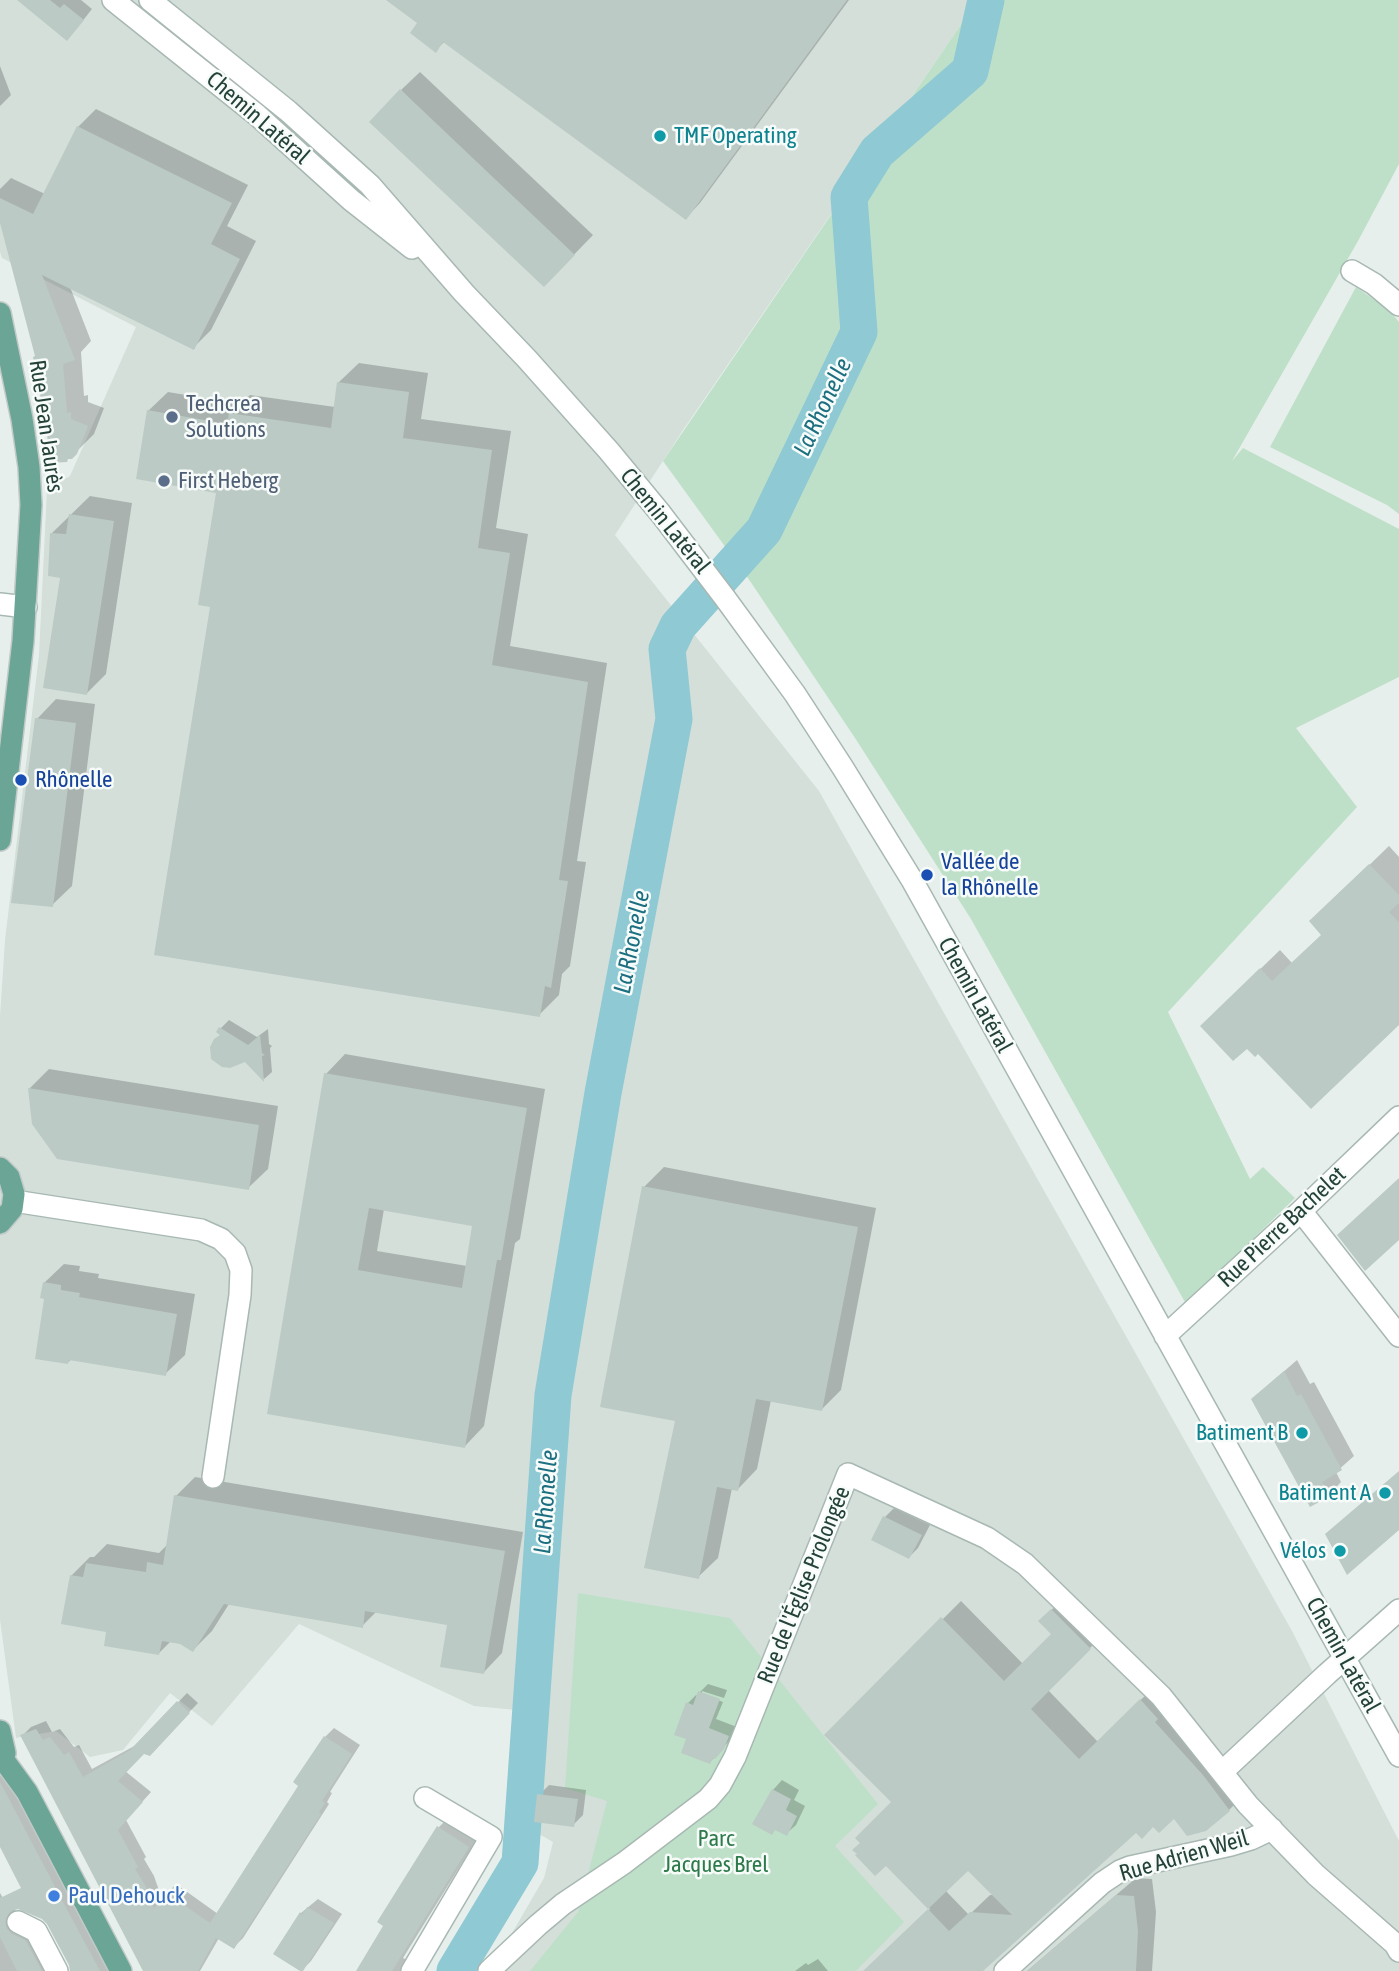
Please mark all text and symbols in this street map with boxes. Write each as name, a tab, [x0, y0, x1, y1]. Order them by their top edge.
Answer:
street label: Chemin Latéral	[201, 66, 315, 170]
place label: TMF Operating	[674, 122, 797, 150]
marker: TMF Operating	[652, 128, 668, 144]
water label: La Rhonelle	[788, 354, 858, 460]
street label: Rue Jean Jaurès	[23, 358, 69, 494]
place label: Techcrea Solutions	[186, 390, 266, 444]
marker: Techcrea Solutions	[164, 409, 180, 425]
street label: Chemin Latéral	[614, 463, 716, 579]
place label: First Heberg	[178, 467, 278, 495]
marker: First Heberg	[156, 473, 172, 489]
place label: Rhônelle	[35, 766, 112, 794]
marker: Rhônelle	[13, 772, 29, 788]
place label: Vallée de la Rhônelle	[941, 848, 1038, 902]
marker: Vallée de la Rhônelle	[919, 867, 935, 883]
water label: La Rhonelle	[608, 888, 656, 996]
street label: Chemin Latéral	[932, 932, 1018, 1058]
street label: Rue Pierre Bachelet	[1212, 1161, 1352, 1293]
place label: Batiment B	[1196, 1419, 1288, 1447]
marker: Batiment B	[1294, 1425, 1310, 1441]
water label: La Rhonelle	[528, 1449, 564, 1555]
place label: Batiment A	[1278, 1479, 1371, 1507]
street label: Rue de l'Église Prolongée	[752, 1482, 856, 1688]
marker: Batiment A	[1377, 1485, 1393, 1501]
place label: Vélos	[1280, 1537, 1326, 1565]
marker: Vélos	[1332, 1543, 1348, 1559]
street label: Chemin Latéral	[1300, 1592, 1386, 1718]
street label: Rue Adrien Weil	[1116, 1824, 1252, 1888]
park label: Parc Jacques Brel	[664, 1825, 768, 1879]
place label: Paul Dehouck	[68, 1882, 185, 1910]
marker: Paul Dehouck	[46, 1888, 62, 1904]

